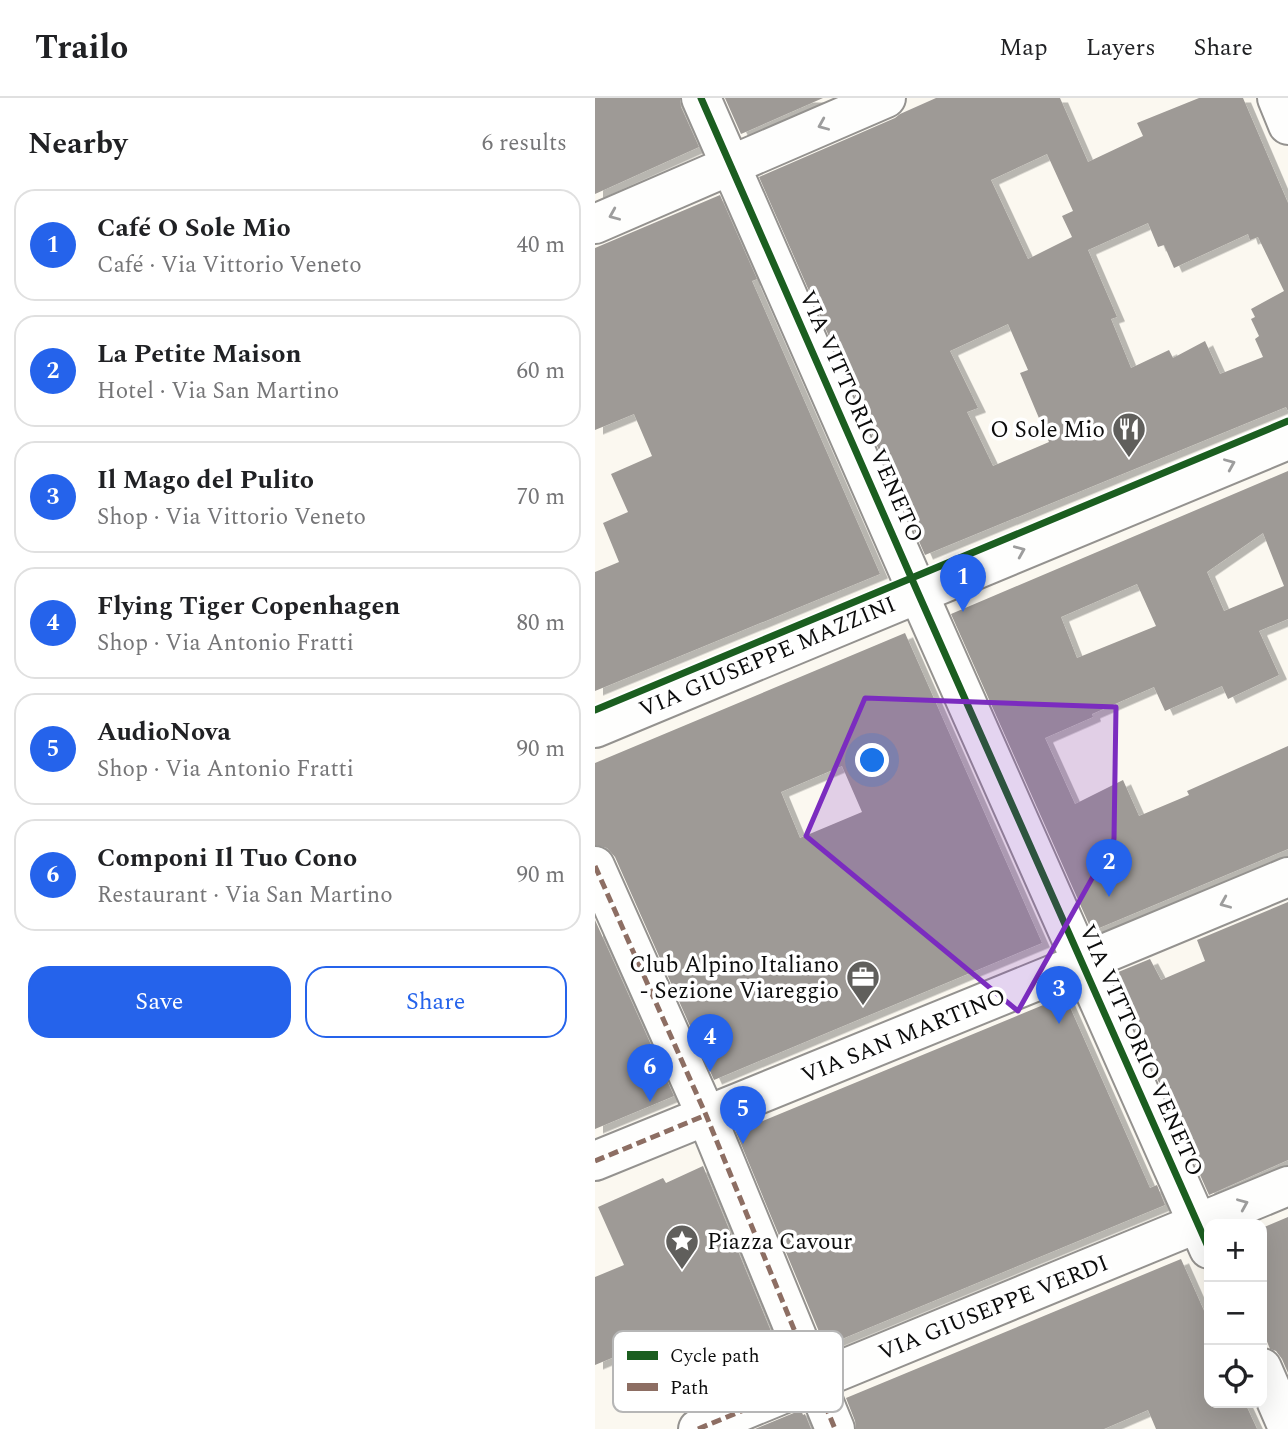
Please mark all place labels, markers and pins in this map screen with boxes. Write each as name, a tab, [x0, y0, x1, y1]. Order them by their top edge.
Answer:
restaurant icon: O Sole Mio	[1110, 410, 1148, 459]
place label: O Sole Mio	[990, 413, 1105, 448]
pin: 1	[940, 554, 986, 612]
pin: 2	[1086, 839, 1132, 897]
place label: Club Alpino Italiano - Sezione Viareggio	[629, 948, 839, 1009]
office icon: Club Alpino Italiano - Sezione Viareggio	[844, 958, 882, 1007]
pin: 3	[1036, 966, 1082, 1024]
pin: 4	[687, 1014, 733, 1072]
pin: 6	[627, 1044, 673, 1102]
pin: 5	[720, 1086, 766, 1144]
place icon: Piazza Cavour	[663, 1222, 701, 1271]
place label: Piazza Cavour	[707, 1225, 853, 1260]

